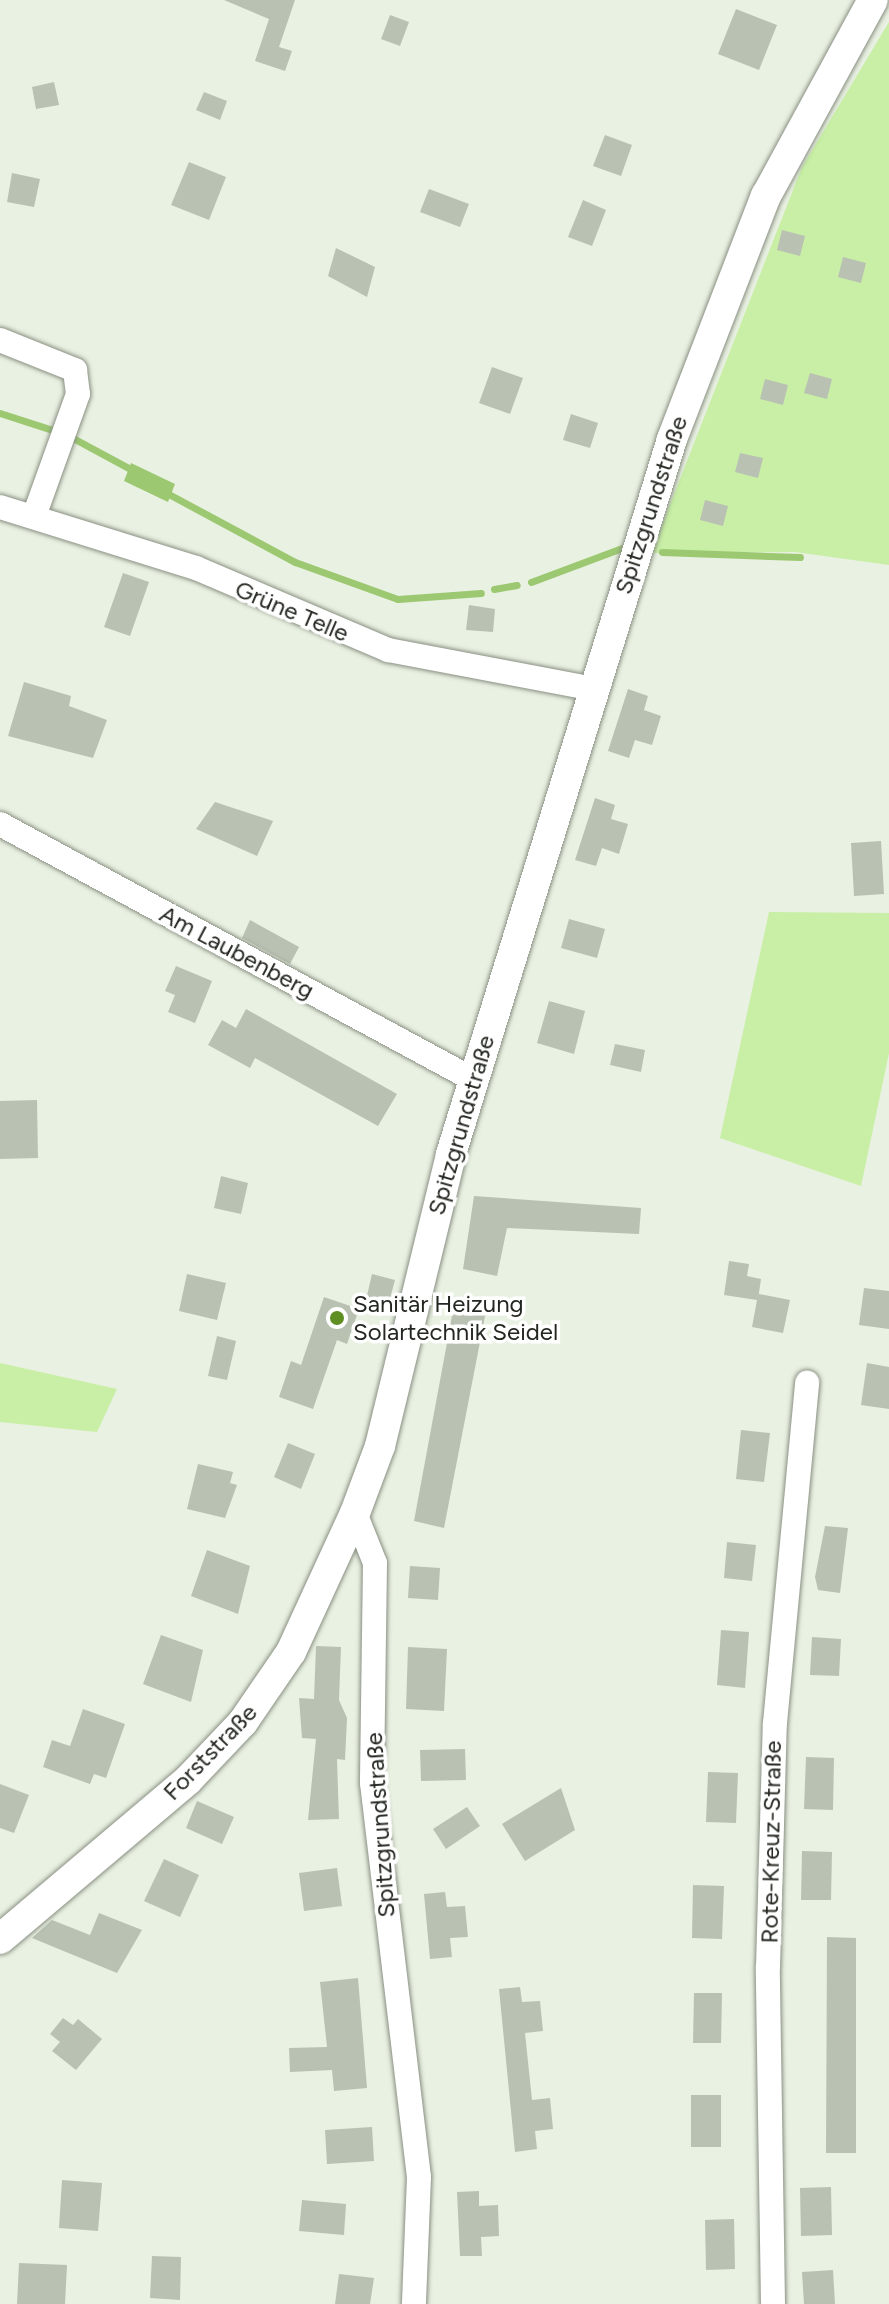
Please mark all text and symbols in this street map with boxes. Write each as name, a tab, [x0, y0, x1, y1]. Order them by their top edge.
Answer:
street label: Spitzgrundstraße	[609, 412, 693, 598]
street label: Grüne Telle	[231, 574, 353, 648]
street label: Am Laubenberg	[155, 899, 319, 1005]
street label: Spitzgrundstraße	[422, 1032, 500, 1218]
place label: Sanitär Heizung Solartechnik Seidel	[353, 1290, 558, 1346]
marker: Sanitär Heizung Solartechnik Seidel	[328, 1309, 346, 1327]
street label: Forststraße	[157, 1698, 263, 1806]
street label: Spitzgrundstraße	[359, 1731, 401, 1919]
street label: Rote-Kreuz-Straße	[755, 1740, 787, 1944]

